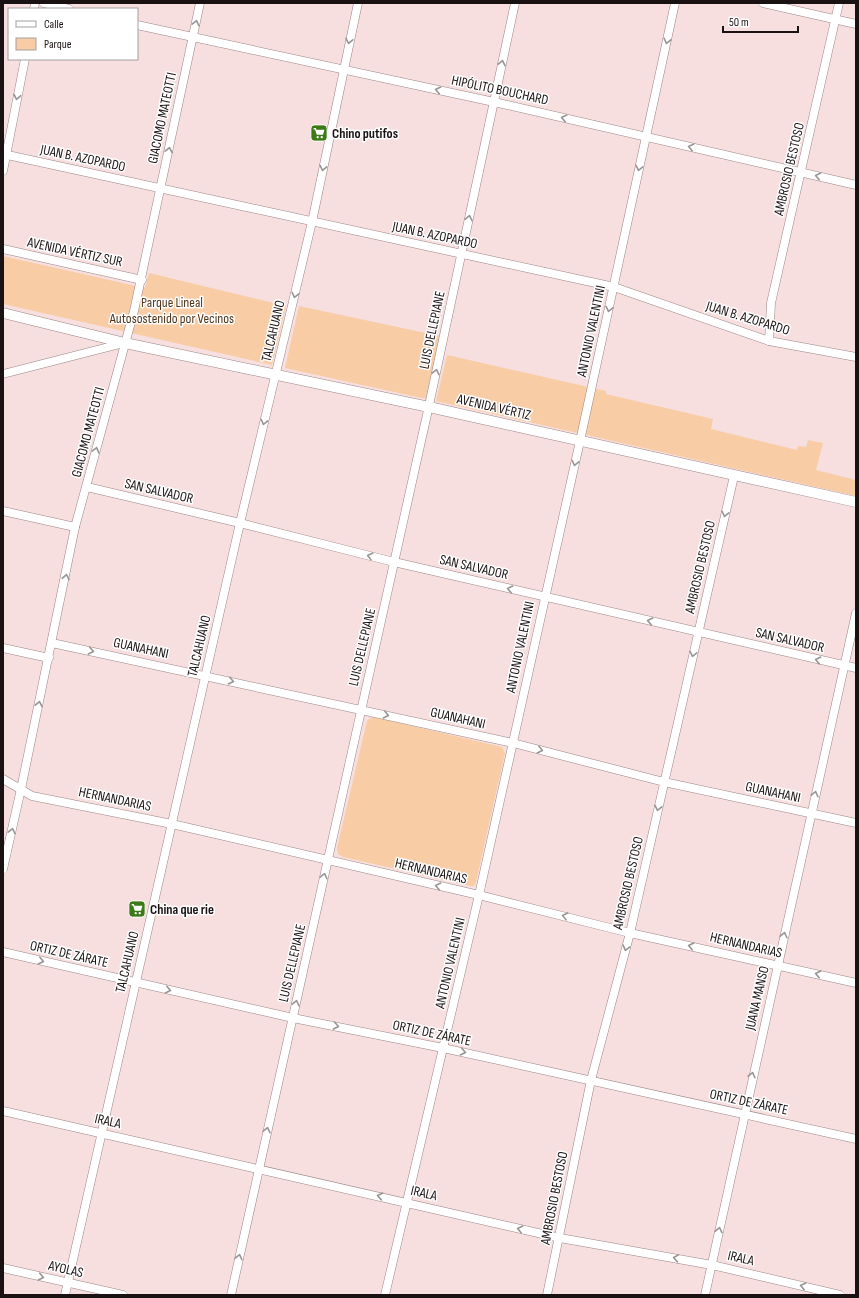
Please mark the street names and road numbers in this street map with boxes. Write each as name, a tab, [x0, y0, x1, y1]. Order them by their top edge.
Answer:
street label: GIACOMO MATEOTTI	[144, 71, 180, 165]
street label: HIPÓLITO BOUCHARD	[450, 71, 550, 109]
street label: AMBROSIO BESTOSO	[770, 121, 808, 218]
street label: JUAN B. AZOPARDO	[38, 140, 127, 175]
street label: JUAN B. AZOPARDO	[390, 217, 479, 252]
street label: AVENIDA VÉRTIZ SUR	[25, 233, 125, 270]
street label: ANTONIO VALENTINI	[573, 284, 609, 379]
street label: LUIS DELLEPIANE	[415, 289, 449, 371]
street label: JUAN B. AZOPARDO	[703, 297, 792, 339]
street label: TALCAHUANO	[258, 298, 288, 364]
street label: GIACOMO MATEOTTI	[68, 385, 108, 479]
street label: AVENIDA VÉRTIZ	[454, 390, 533, 424]
street label: SAN SALVADOR	[123, 475, 195, 507]
street label: AMBROSIO BESTOSO	[681, 519, 719, 616]
street label: SAN SALVADOR	[438, 551, 510, 583]
street label: ANTONIO VALENTINI	[502, 600, 538, 695]
street label: LUIS DELLEPIANE	[345, 606, 379, 688]
street label: TALCAHUANO	[184, 613, 214, 679]
street label: SAN SALVADOR	[754, 624, 826, 656]
street label: GUANAHANI	[112, 634, 170, 662]
street label: GUANAHANI	[429, 703, 487, 733]
street label: GUANAHANI	[744, 778, 802, 806]
street label: HERNANDARIAS	[77, 783, 153, 815]
street label: AMBROSIO BESTOSO	[609, 835, 647, 932]
street label: HERNANDARIAS	[393, 854, 469, 888]
street label: ANTONIO VALENTINI	[431, 916, 469, 1011]
street label: LUIS DELLEPIANE	[275, 922, 309, 1004]
street label: HERNANDARIAS	[708, 928, 784, 962]
street label: TALCAHUANO	[112, 929, 142, 995]
street label: ORTIZ DE ZÁRATE	[28, 937, 110, 971]
street label: JUANA MANSO	[741, 964, 773, 1033]
street label: ORTIZ DE ZÁRATE	[391, 1016, 473, 1050]
street label: ORTIZ DE ZÁRATE	[708, 1085, 790, 1119]
street label: IRALA	[93, 1110, 124, 1132]
street label: AMBROSIO BESTOSO	[536, 1150, 571, 1247]
street label: IRALA	[409, 1182, 440, 1204]
street label: IRALA	[726, 1247, 757, 1269]
street label: AYOLAS	[46, 1257, 85, 1281]

